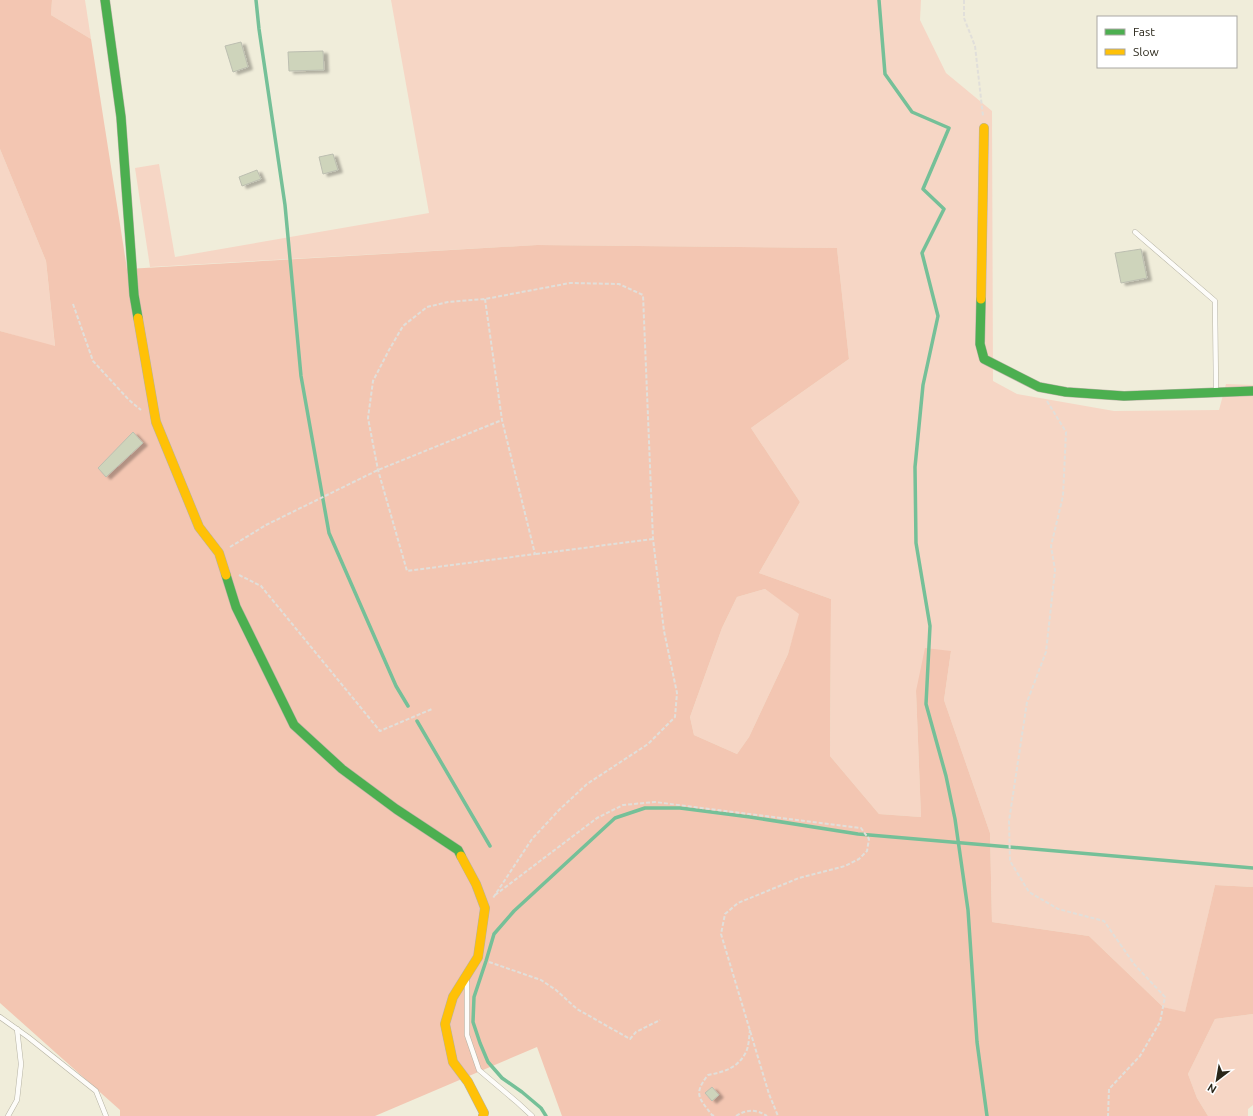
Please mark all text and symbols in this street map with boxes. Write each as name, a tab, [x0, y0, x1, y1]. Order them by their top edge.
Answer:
legend	[1097, 16, 1237, 68]
text: Fast	[1133, 25, 1155, 38]
text: Slow	[1133, 45, 1159, 58]
north arrow	[1197, 1060, 1237, 1100]
text: N	[1205, 1081, 1218, 1096]

